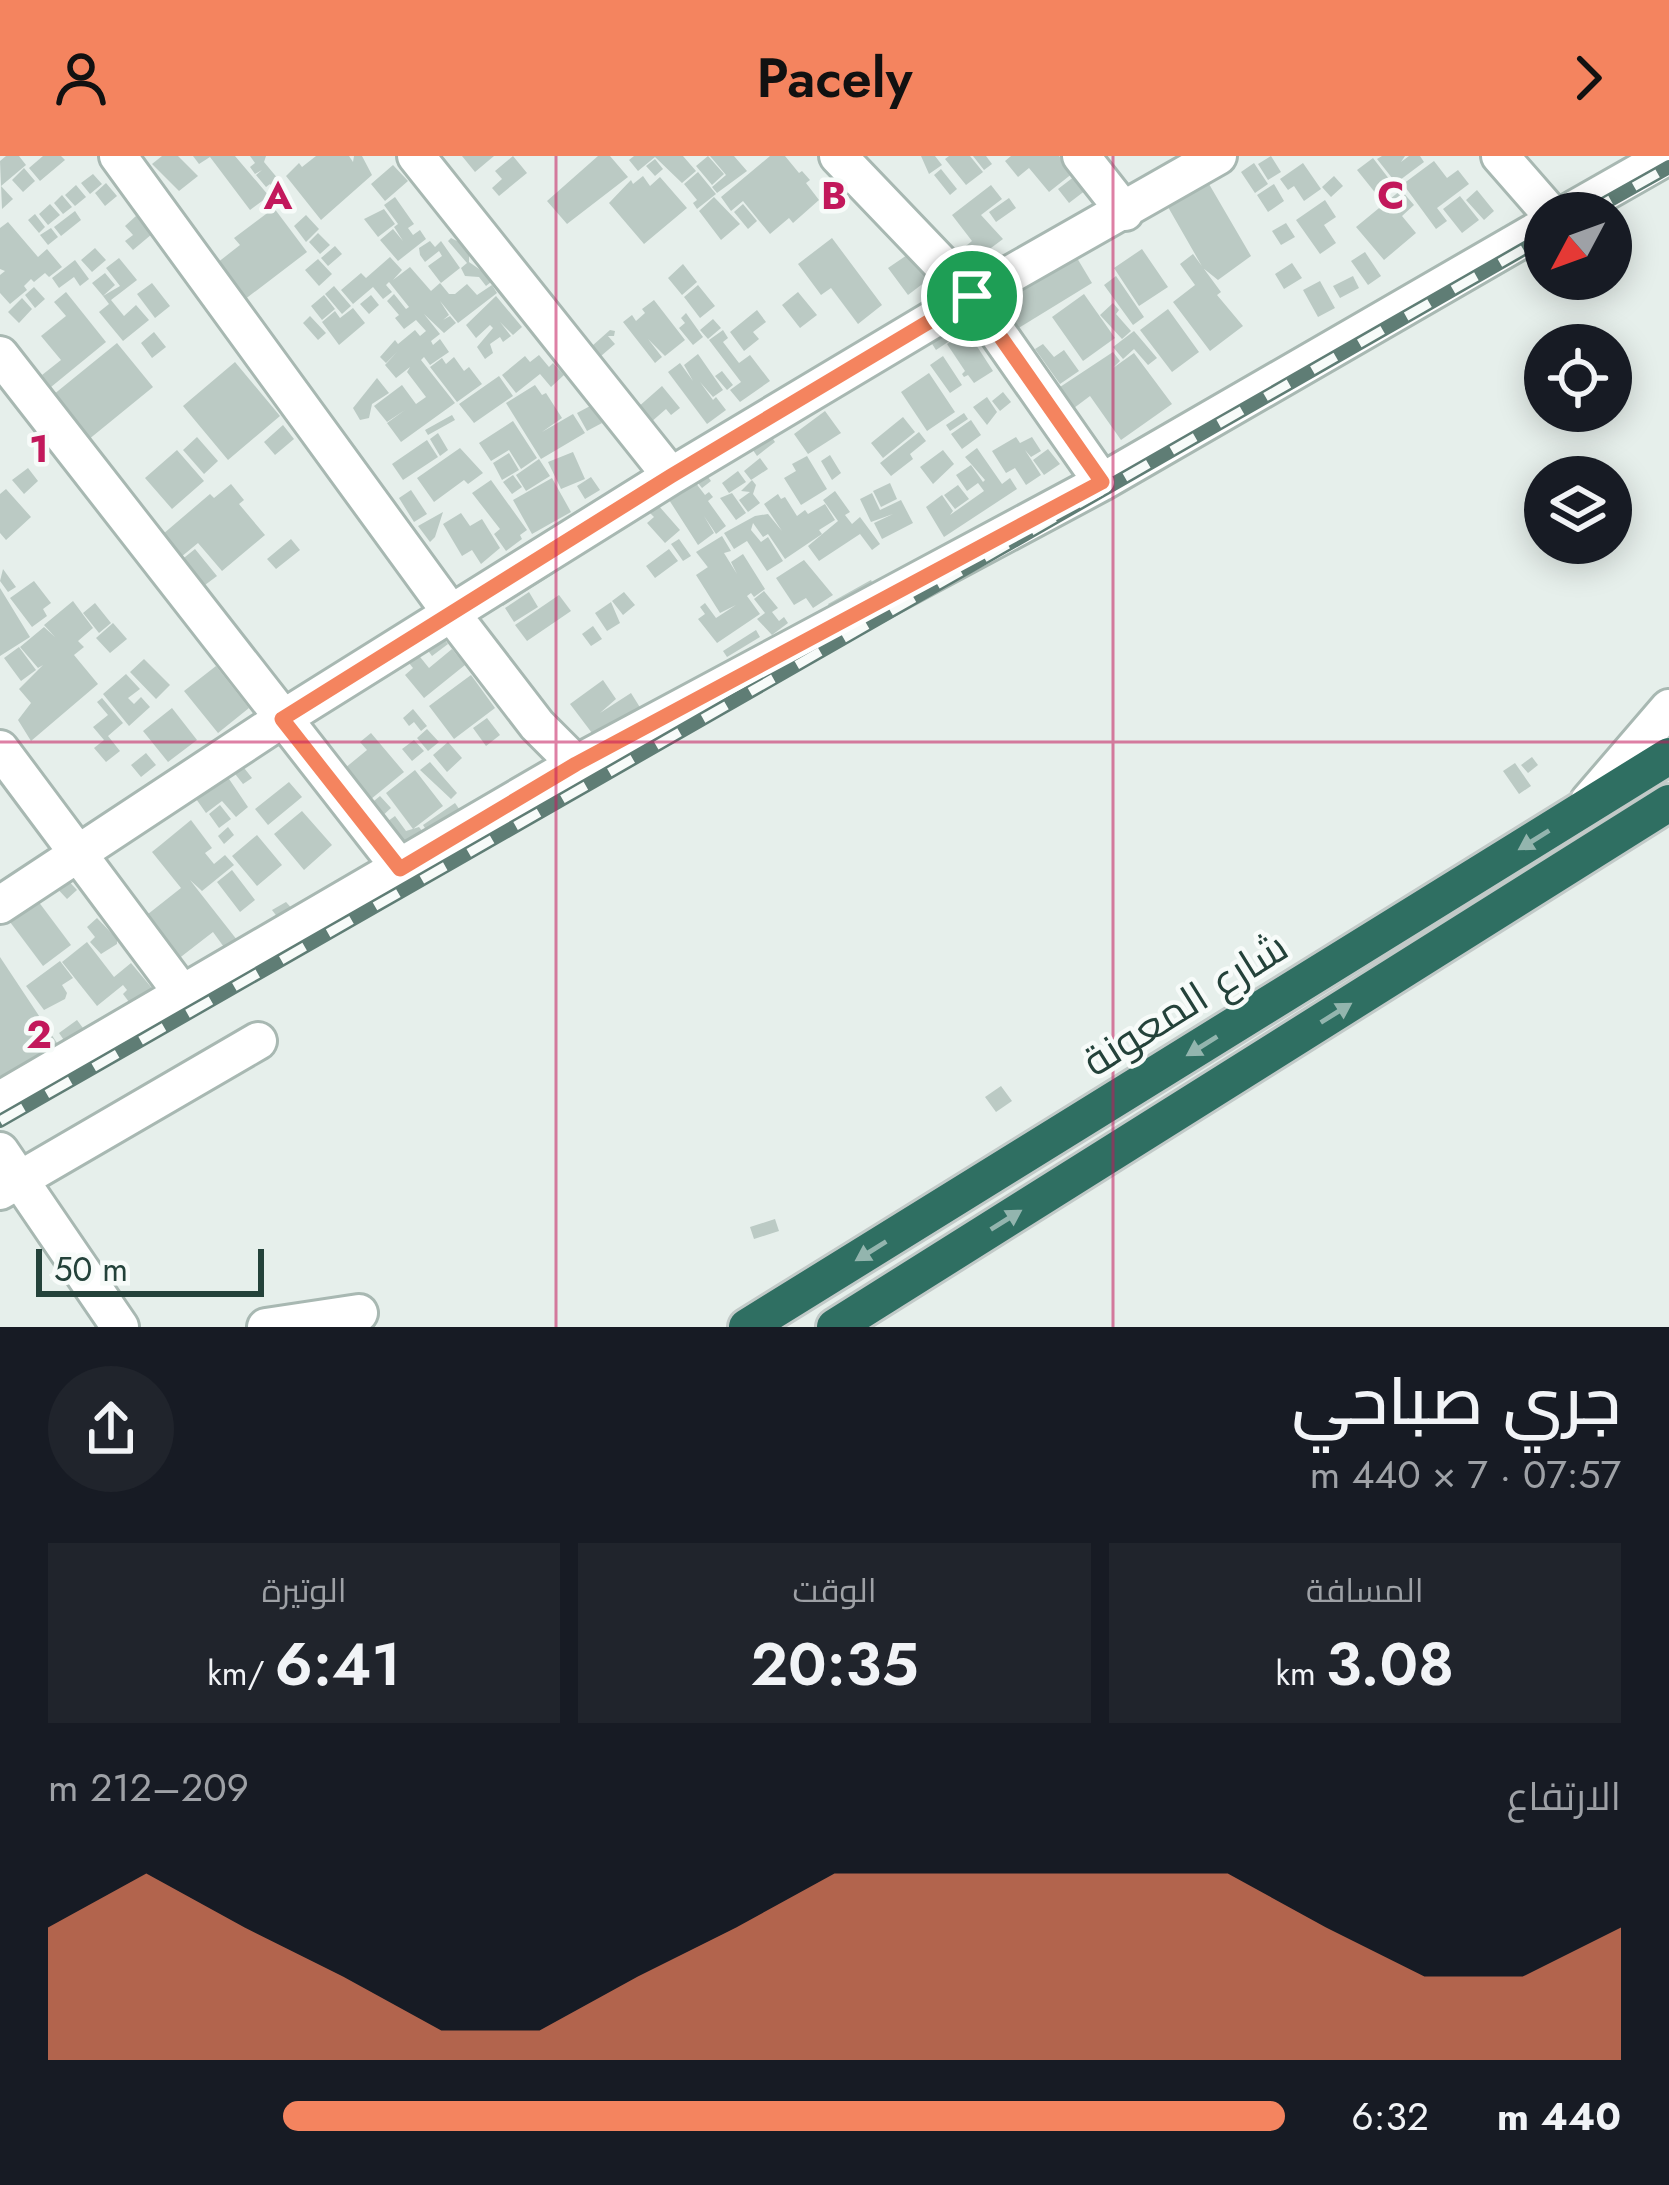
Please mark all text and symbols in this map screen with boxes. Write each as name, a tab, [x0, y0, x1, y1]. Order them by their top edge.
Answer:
text: Pacely	[757, 39, 912, 117]
icon: person	[48, 45, 114, 111]
icon: forward	[1555, 45, 1621, 111]
text: A	[263, 167, 293, 224]
text: B	[821, 167, 847, 224]
text: C	[1377, 167, 1405, 224]
north arrow	[1524, 192, 1632, 300]
map controls	[1524, 192, 1632, 564]
pin	[921, 245, 1023, 347]
icon: arrive	[939, 263, 1005, 329]
button: locate	[1524, 324, 1632, 432]
text: 1	[29, 420, 49, 477]
button: layers	[1524, 456, 1632, 564]
one-way arrow	[1517, 829, 1551, 850]
street label: شارع المعونة	[1071, 917, 1299, 1091]
one-way arrow	[1319, 1003, 1353, 1024]
text: 2	[26, 1006, 52, 1063]
one-way arrow	[1185, 1035, 1219, 1056]
one-way arrow	[989, 1210, 1022, 1232]
one-way arrow	[854, 1239, 887, 1261]
scale bar	[36, 1243, 264, 1296]
text: 50 m	[54, 1246, 128, 1293]
text: جري صباحي	[1292, 1353, 1621, 1449]
button: share	[48, 1366, 174, 1492]
text: 07:57 · 7 × 440 m	[1310, 1446, 1621, 1503]
text: الوتيرة	[262, 1567, 347, 1614]
text: الوقت	[792, 1567, 877, 1614]
text: المسافة	[1306, 1567, 1424, 1614]
text: 6:41	[275, 1621, 401, 1708]
text: 20:35	[750, 1621, 919, 1708]
text: 3.08	[1326, 1621, 1454, 1708]
text: /km	[207, 1650, 275, 1697]
text: km	[1275, 1650, 1326, 1697]
text: 209–212 m	[48, 1759, 249, 1816]
text: الارتفاع	[1507, 1768, 1621, 1825]
text: 6:32	[1351, 2088, 1429, 2145]
text: 440 m	[1497, 2088, 1621, 2145]

